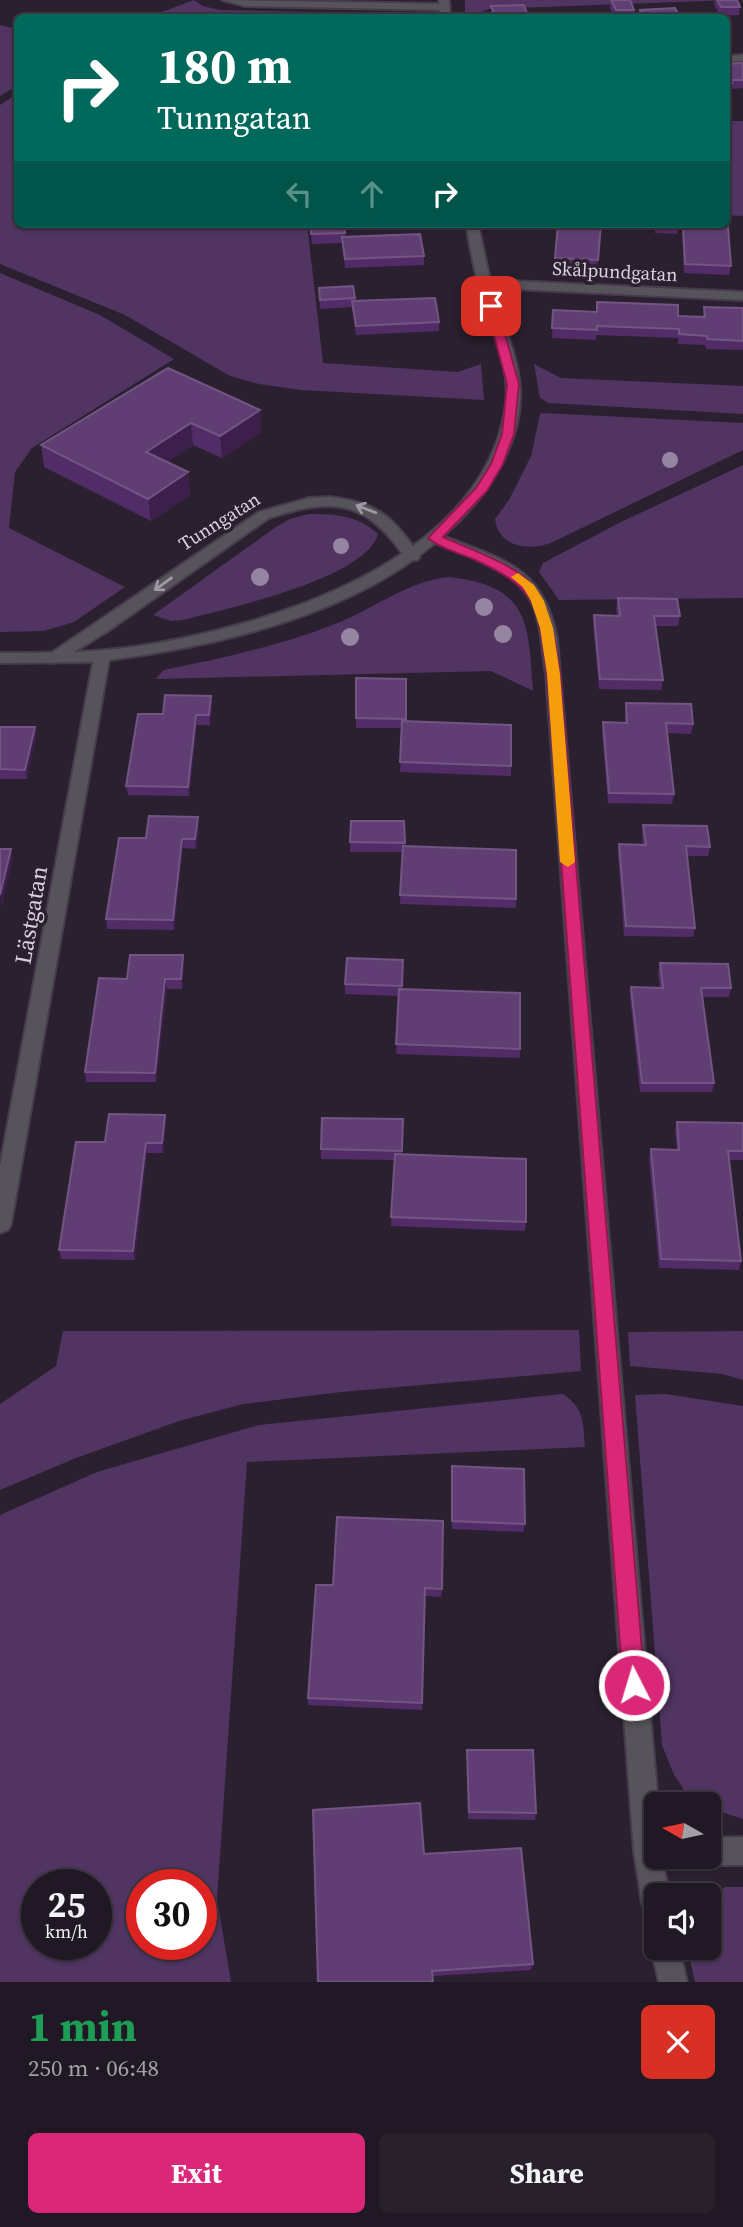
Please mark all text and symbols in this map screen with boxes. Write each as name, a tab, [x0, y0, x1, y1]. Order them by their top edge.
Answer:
text: 180 m	[157, 32, 292, 99]
icon: right	[42, 42, 133, 133]
text: Tunngatan	[157, 96, 311, 140]
icon: left	[280, 175, 318, 213]
icon: ahead	[353, 175, 391, 213]
icon: right	[426, 175, 464, 213]
street label: Skålpundgatan	[552, 255, 678, 287]
pin	[461, 276, 521, 336]
icon: arrive	[472, 287, 510, 325]
street label: Tunngatan	[173, 486, 265, 556]
one-way arrow	[356, 502, 377, 515]
one-way arrow	[154, 576, 173, 591]
street label: Lästgatan	[7, 863, 55, 967]
position arrow	[597, 1648, 671, 1722]
north arrow	[644, 1792, 721, 1869]
map controls	[644, 1792, 721, 1960]
speed limit sign: 30	[126, 1869, 217, 1960]
text: 25	[48, 1881, 85, 1929]
button: sound	[644, 1883, 721, 1960]
text: km/h	[45, 1919, 88, 1944]
text: 1 min	[28, 1997, 137, 2055]
button: close	[641, 2005, 715, 2079]
text: 250 m · 06:48	[28, 2052, 159, 2084]
button: Exit	[28, 2133, 365, 2213]
button: Share	[379, 2133, 715, 2213]

